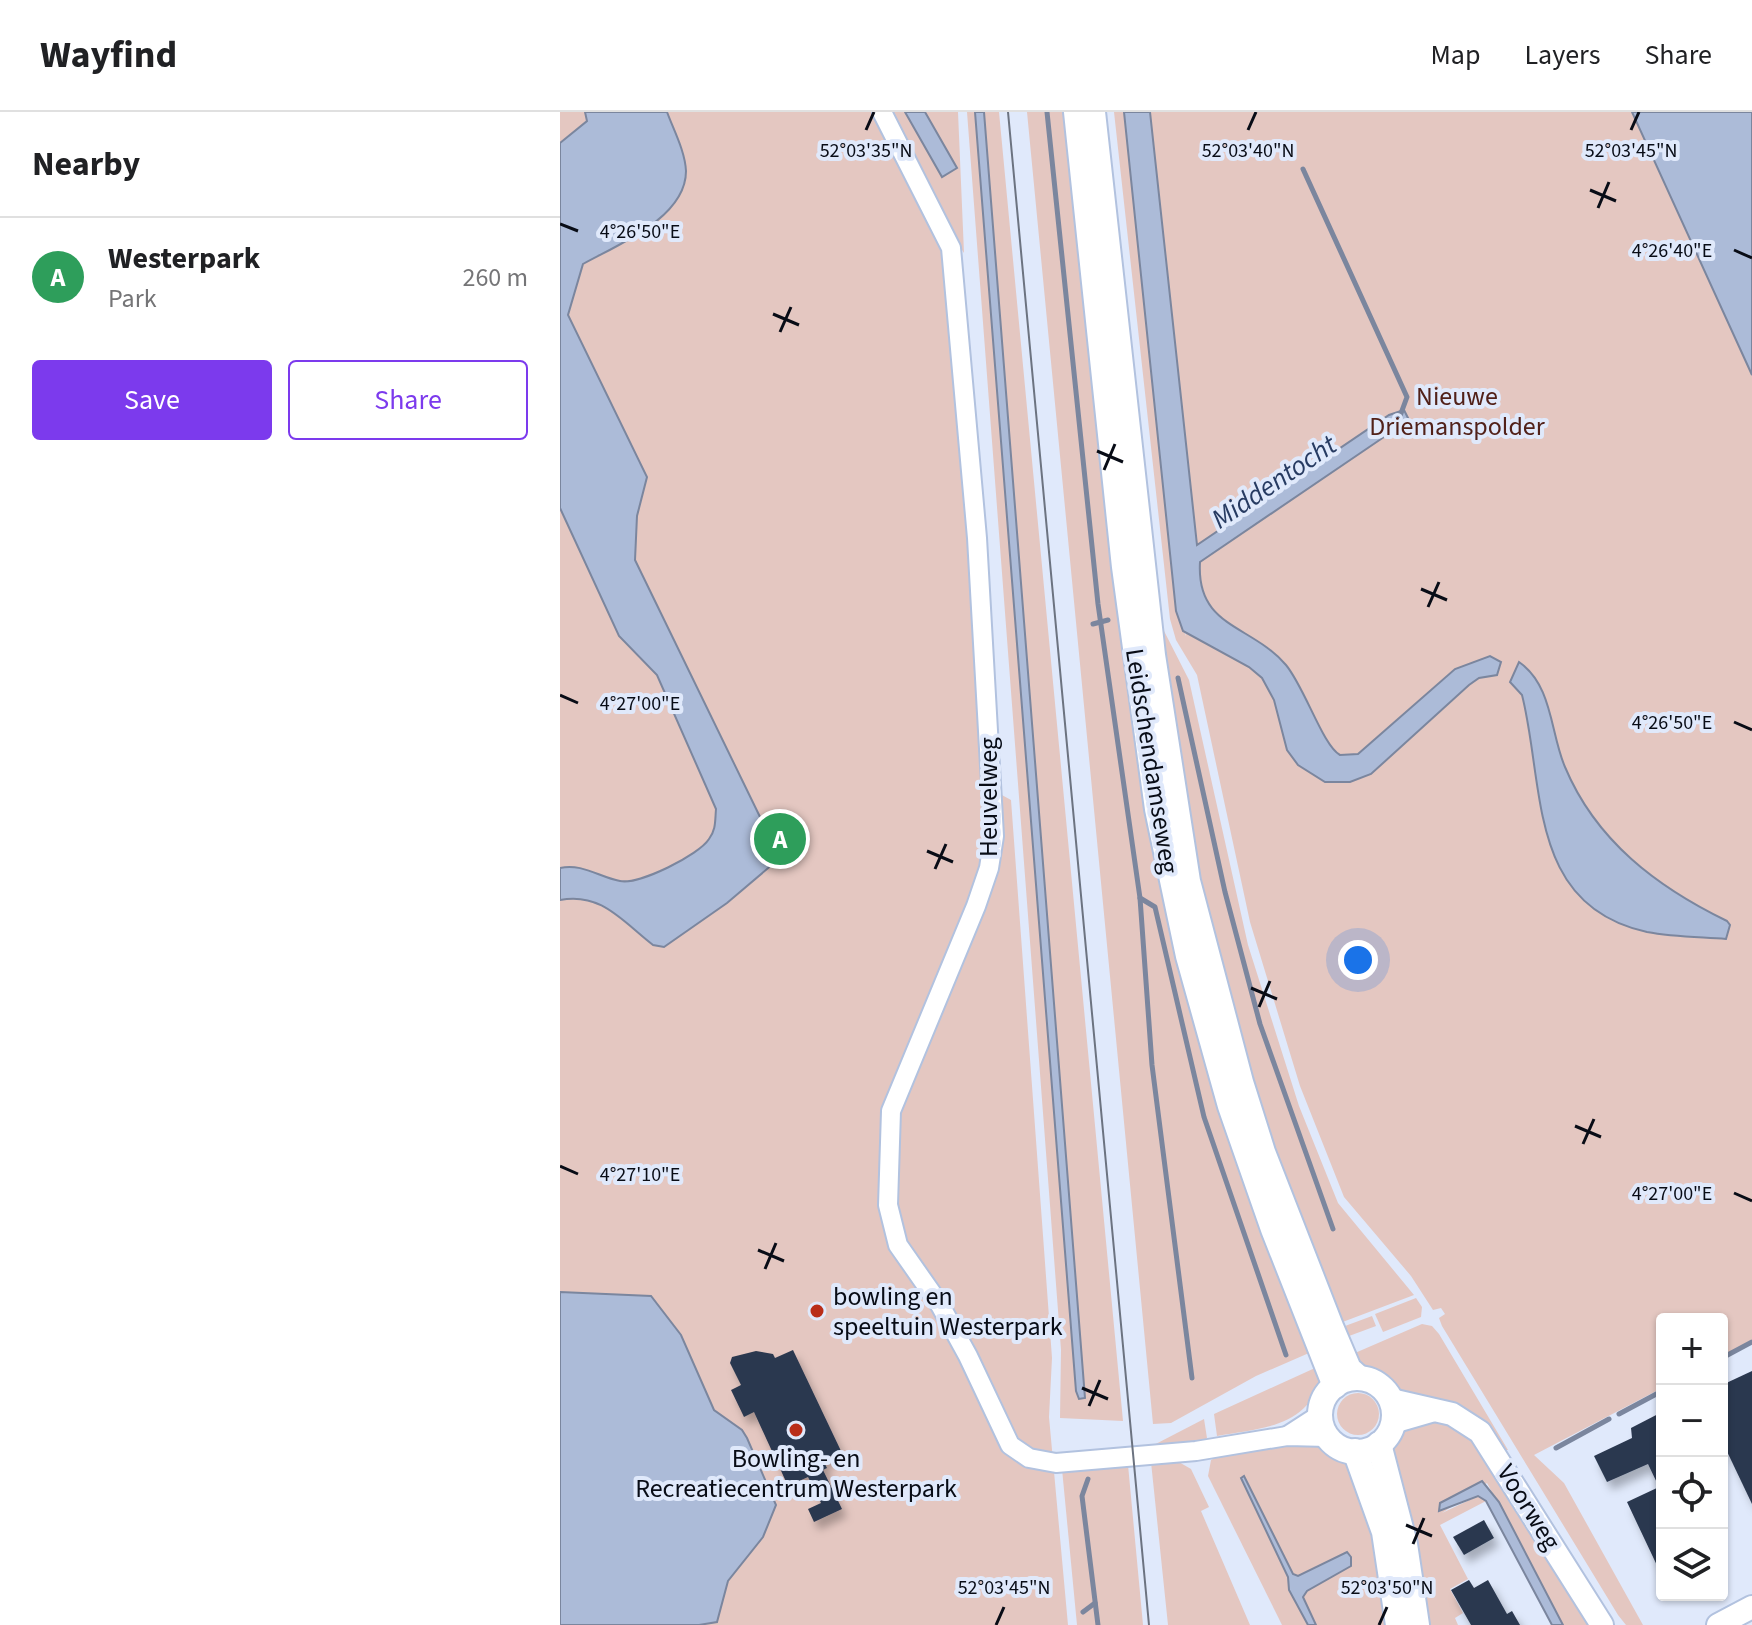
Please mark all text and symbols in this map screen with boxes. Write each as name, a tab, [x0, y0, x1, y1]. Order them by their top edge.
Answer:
text: Wayfind	[40, 28, 177, 82]
text: Map	[1430, 35, 1480, 75]
text: Layers	[1524, 35, 1600, 75]
text: Share	[1644, 35, 1712, 75]
text: 52°03'35"N	[820, 137, 912, 165]
text: 52°03'40"N	[1202, 137, 1294, 165]
text: 52°03'45"N	[1585, 137, 1677, 165]
text: Nearby	[32, 140, 140, 189]
text: 4°26'50"E	[600, 218, 680, 246]
text: Westerpark	[108, 237, 260, 280]
text: 4°26'40"E	[1632, 237, 1712, 265]
text: A	[51, 259, 65, 296]
text: 260 m	[462, 259, 528, 296]
text: Park	[108, 280, 157, 317]
button: Save	[32, 360, 272, 440]
button: Share	[288, 360, 528, 440]
park label: Nieuwe Driemanspolder	[1369, 378, 1546, 445]
water label: Middentocht	[1203, 425, 1345, 539]
street label: Leidschendamseweg	[1116, 646, 1188, 876]
text: 4°27'00"E	[600, 690, 680, 718]
text: 4°26'50"E	[1632, 709, 1712, 737]
street label: Heuvelweg	[970, 737, 1007, 857]
pin: A	[754, 809, 806, 869]
your location	[1338, 940, 1378, 980]
text: 4°27'10"E	[600, 1161, 680, 1189]
text: 4°27'00"E	[1632, 1180, 1712, 1208]
place label: bowling en speeltuin Westerpark	[833, 1278, 1063, 1345]
marker: bowling en speeltuin Westerpark	[808, 1302, 826, 1320]
map controls	[1656, 1313, 1728, 1601]
button: +	[1656, 1313, 1728, 1385]
button: −	[1656, 1385, 1728, 1457]
marker: Bowling- en Recreatiecentrum Westerpark	[787, 1421, 805, 1439]
place label: Bowling- en Recreatiecentrum Westerpark	[635, 1440, 957, 1507]
street label: Voorweg	[1488, 1457, 1570, 1557]
button: locate	[1656, 1457, 1728, 1529]
button: layers	[1656, 1529, 1728, 1601]
text: 52°03'45"N	[958, 1574, 1050, 1602]
text: 52°03'50"N	[1341, 1574, 1433, 1602]

